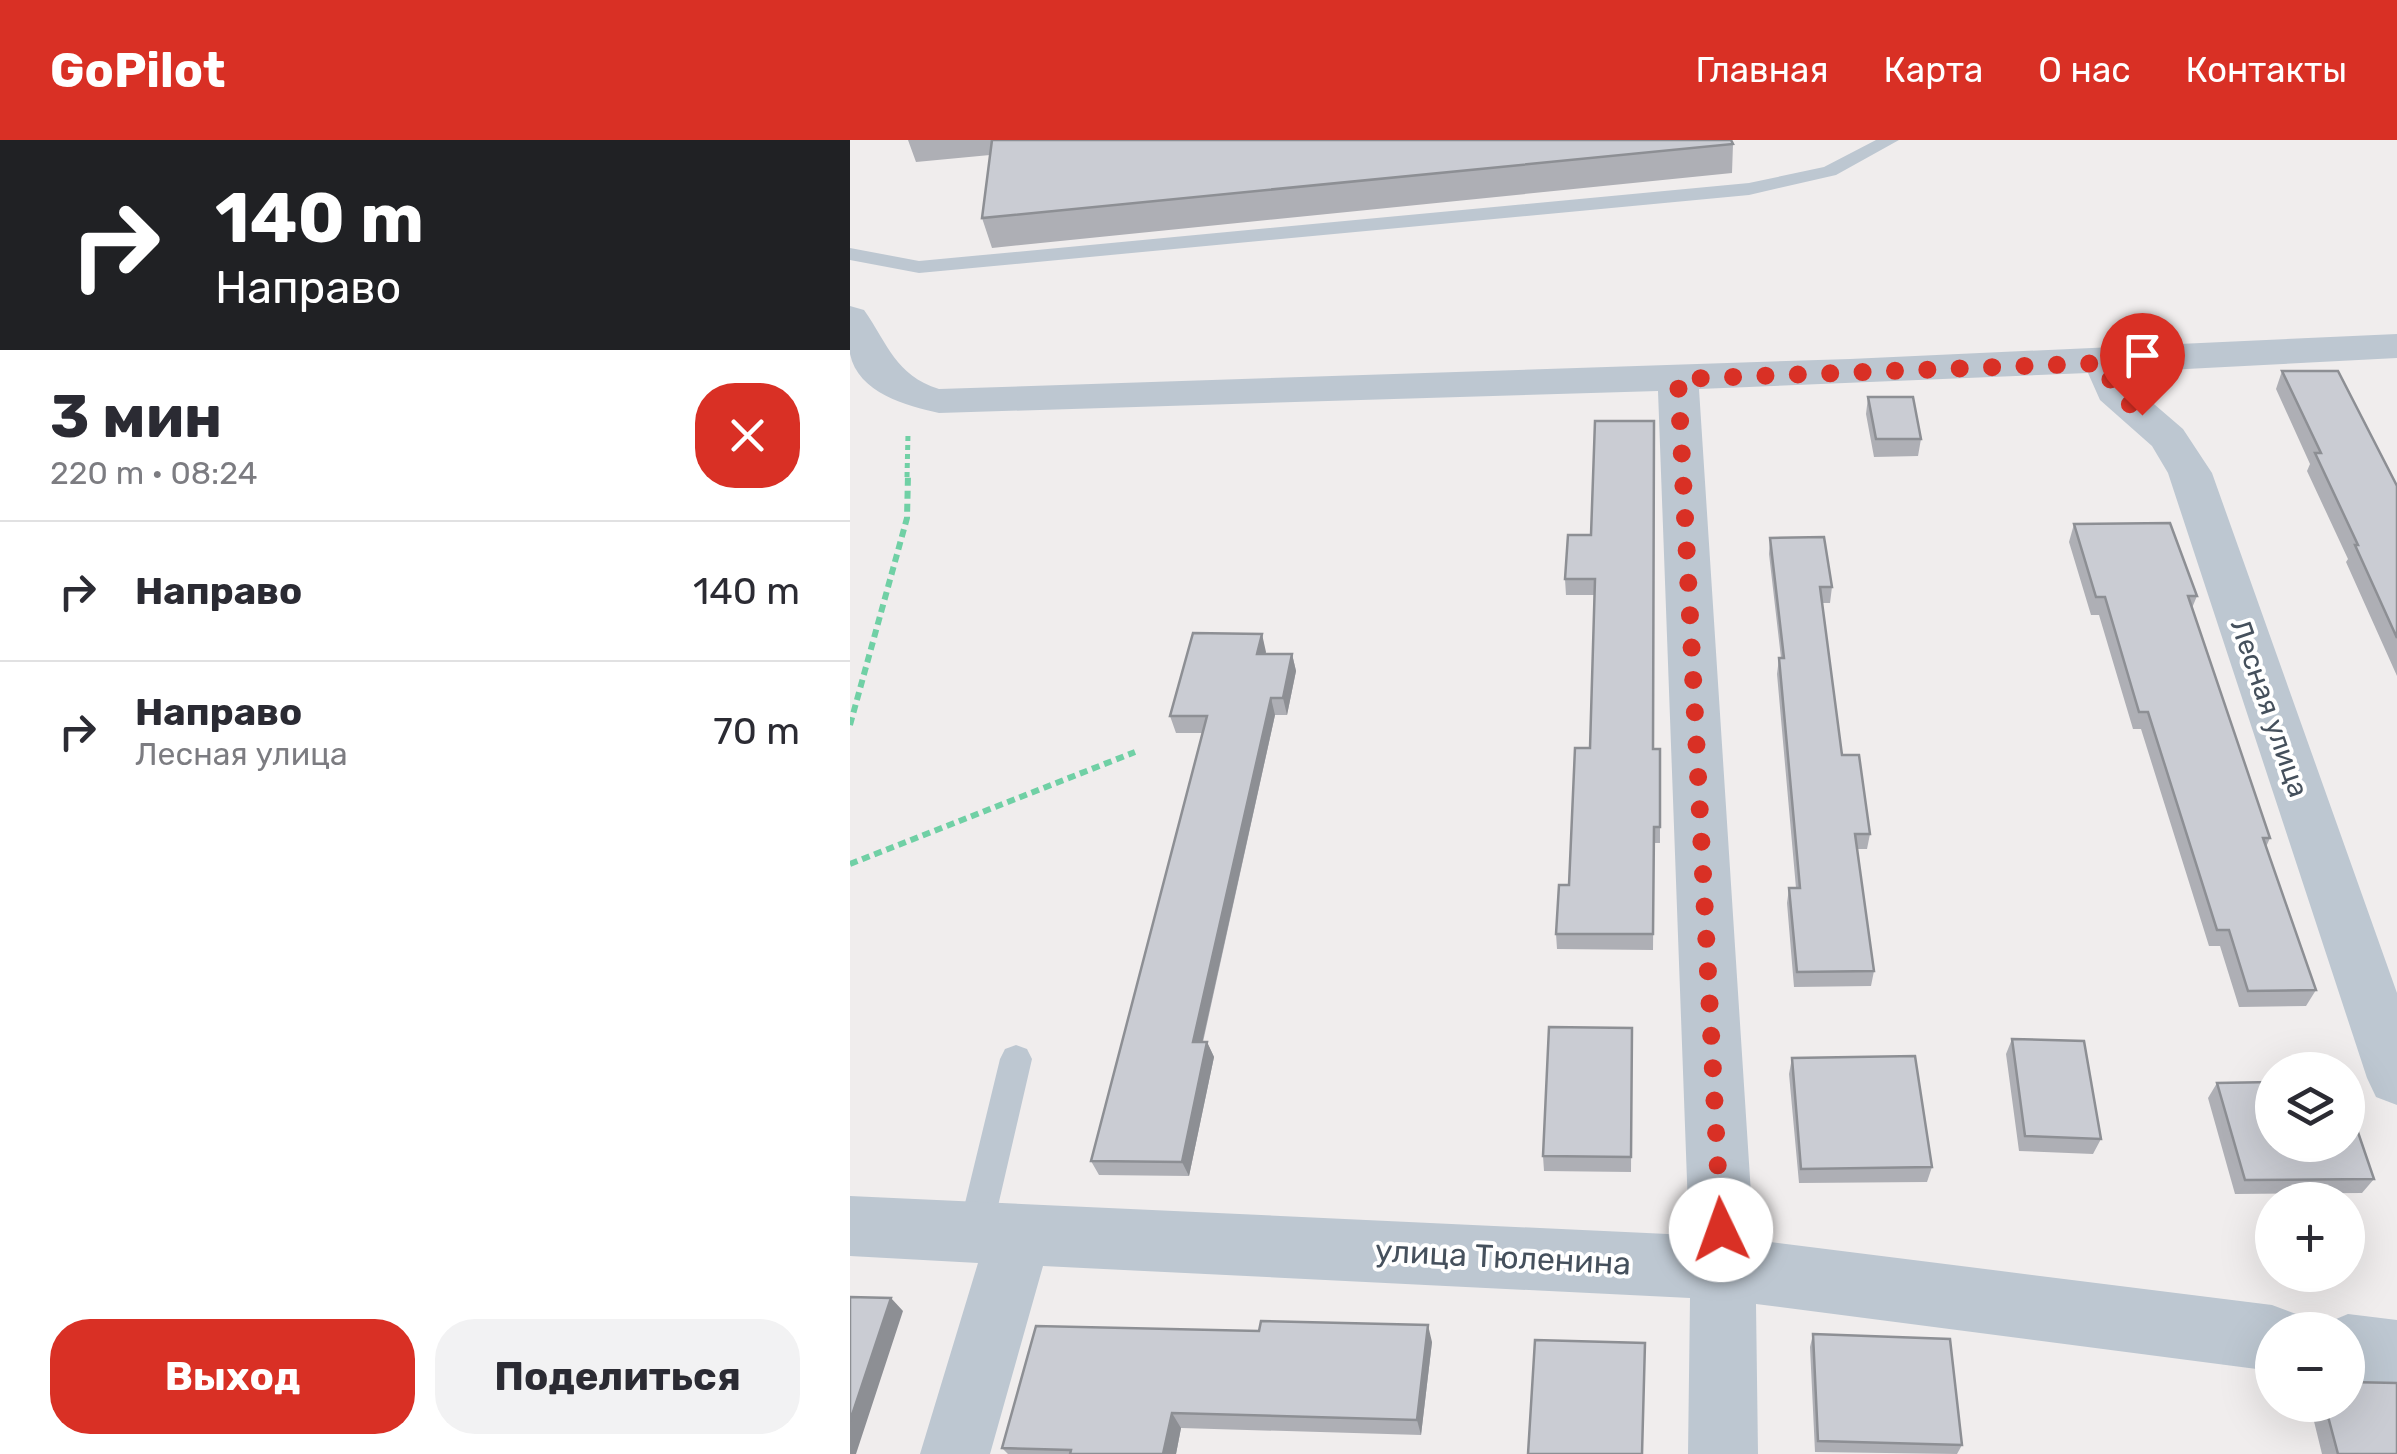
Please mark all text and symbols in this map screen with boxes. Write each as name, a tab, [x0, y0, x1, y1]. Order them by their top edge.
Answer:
text: GoPilot	[50, 42, 225, 99]
text: Главная	[1695, 49, 1828, 91]
text: Карта	[1883, 49, 1983, 91]
text: О нас	[2038, 49, 2131, 91]
text: Контакты	[2186, 49, 2347, 91]
text: 140 m	[215, 177, 424, 260]
icon: right	[50, 180, 180, 310]
text: Направо	[215, 261, 401, 314]
pin	[2100, 313, 2185, 416]
icon: arrive	[2115, 328, 2170, 383]
text: 3 мин	[50, 381, 222, 452]
button: close	[695, 383, 800, 488]
text: 220 m · 08:24	[50, 454, 258, 492]
icon: right	[50, 564, 105, 619]
text: Направо	[135, 568, 302, 614]
text: 140 m	[693, 568, 800, 614]
street label: Лесная улица	[2224, 615, 2315, 801]
text: Направо	[135, 689, 302, 735]
icon: right	[50, 704, 105, 759]
text: 70 m	[713, 708, 800, 754]
text: Лесная улица	[135, 735, 348, 773]
map controls	[2255, 1052, 2365, 1422]
button: layers	[2255, 1052, 2365, 1162]
position arrow	[1669, 1178, 1773, 1282]
button: +	[2255, 1182, 2365, 1292]
street label: улица Тюленина	[1374, 1231, 1632, 1283]
button: −	[2255, 1312, 2365, 1422]
button: Выход	[50, 1319, 415, 1434]
button: Поделиться	[435, 1319, 800, 1434]

